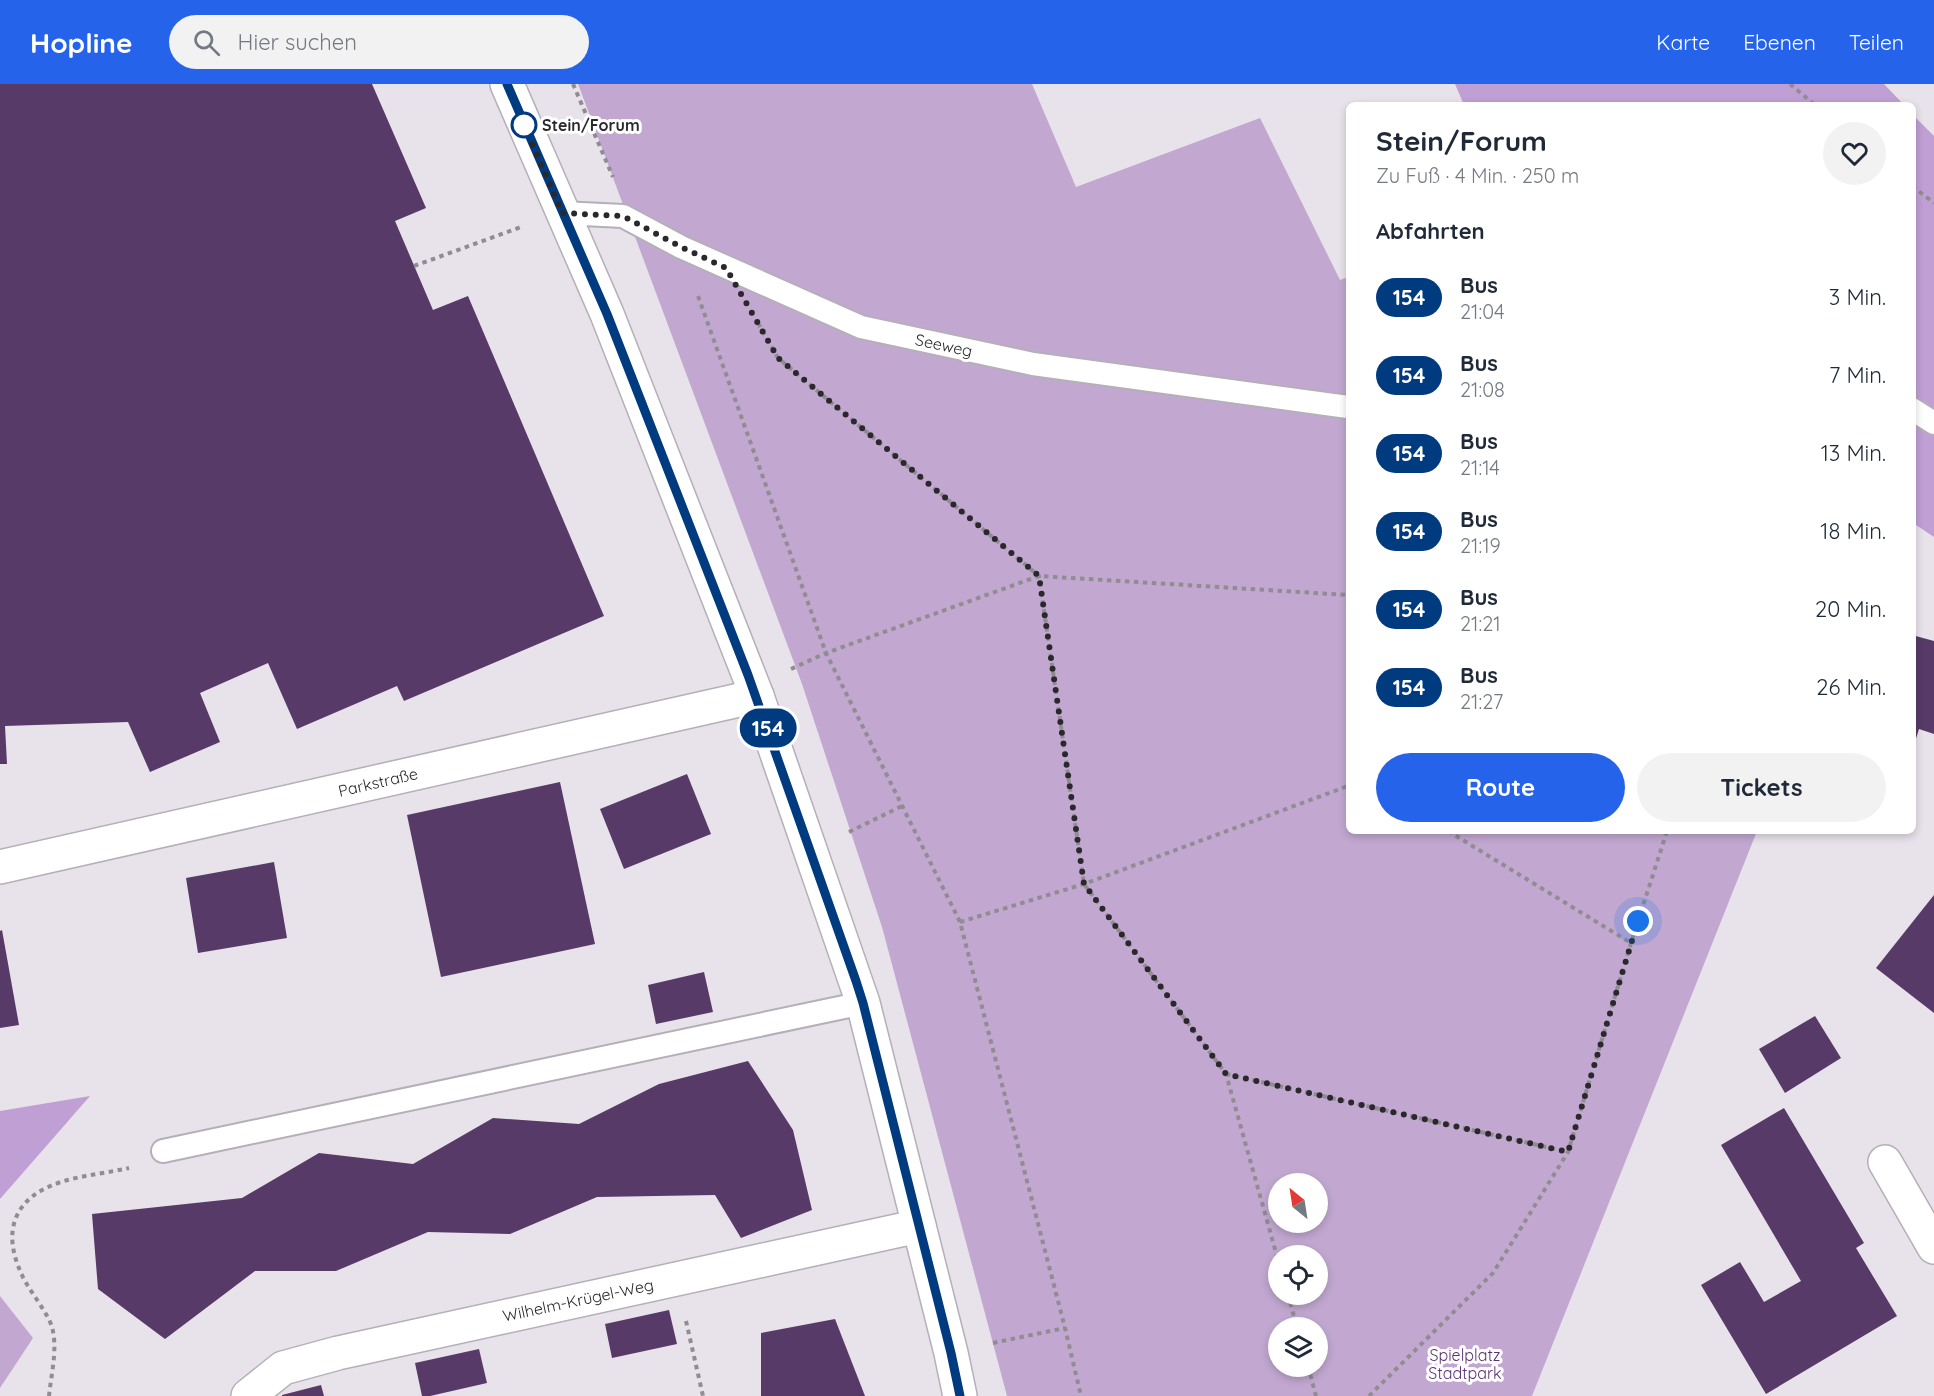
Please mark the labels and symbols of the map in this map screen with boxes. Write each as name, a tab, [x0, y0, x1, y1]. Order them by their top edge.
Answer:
marker: Stein/Forum	[511, 112, 537, 138]
place label: Stein/Forum	[542, 115, 640, 135]
street label: Seeweg	[914, 329, 974, 361]
line badge: 154	[734, 708, 802, 748]
street label: Parkstraße	[336, 763, 420, 801]
your location	[1623, 906, 1653, 936]
north arrow	[1268, 1173, 1328, 1233]
street label: Wilhelm-Krügel-Weg	[501, 1274, 655, 1326]
park label: Spielplatz Stadtpark	[1428, 1345, 1502, 1383]

